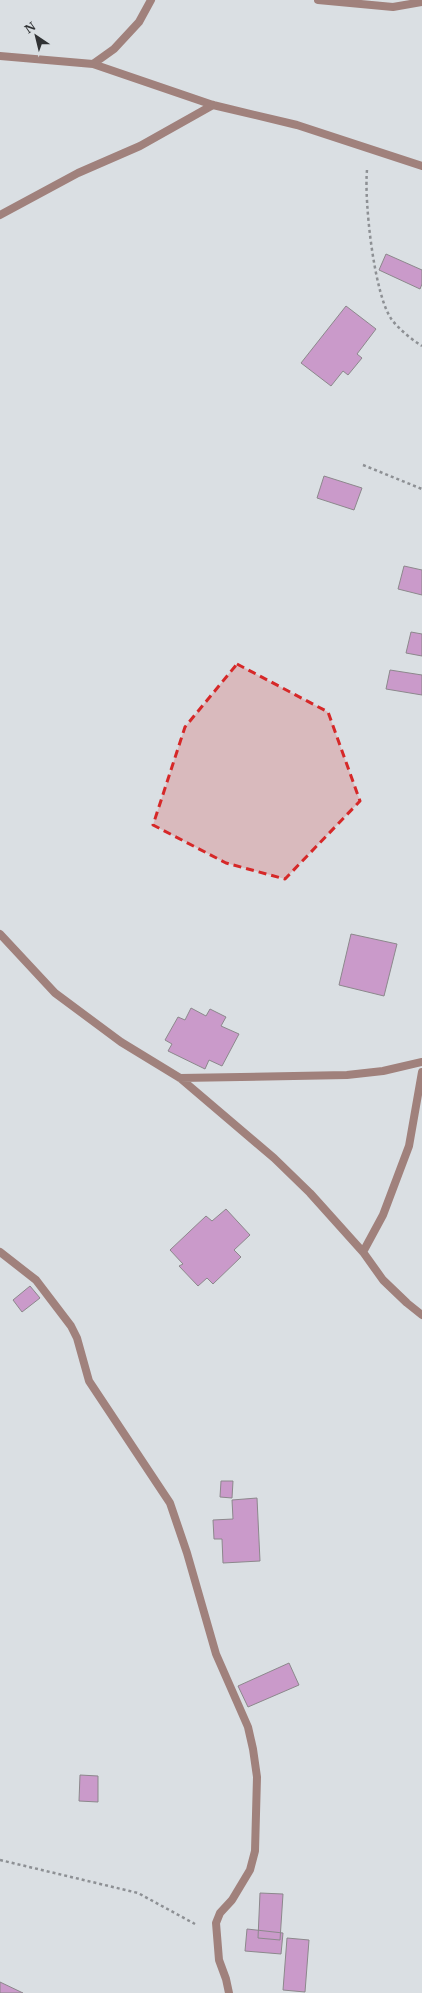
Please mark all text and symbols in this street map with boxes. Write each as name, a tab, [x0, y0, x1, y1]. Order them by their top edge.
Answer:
north arrow	[16, 16, 56, 56]
text: N	[22, 19, 39, 37]

